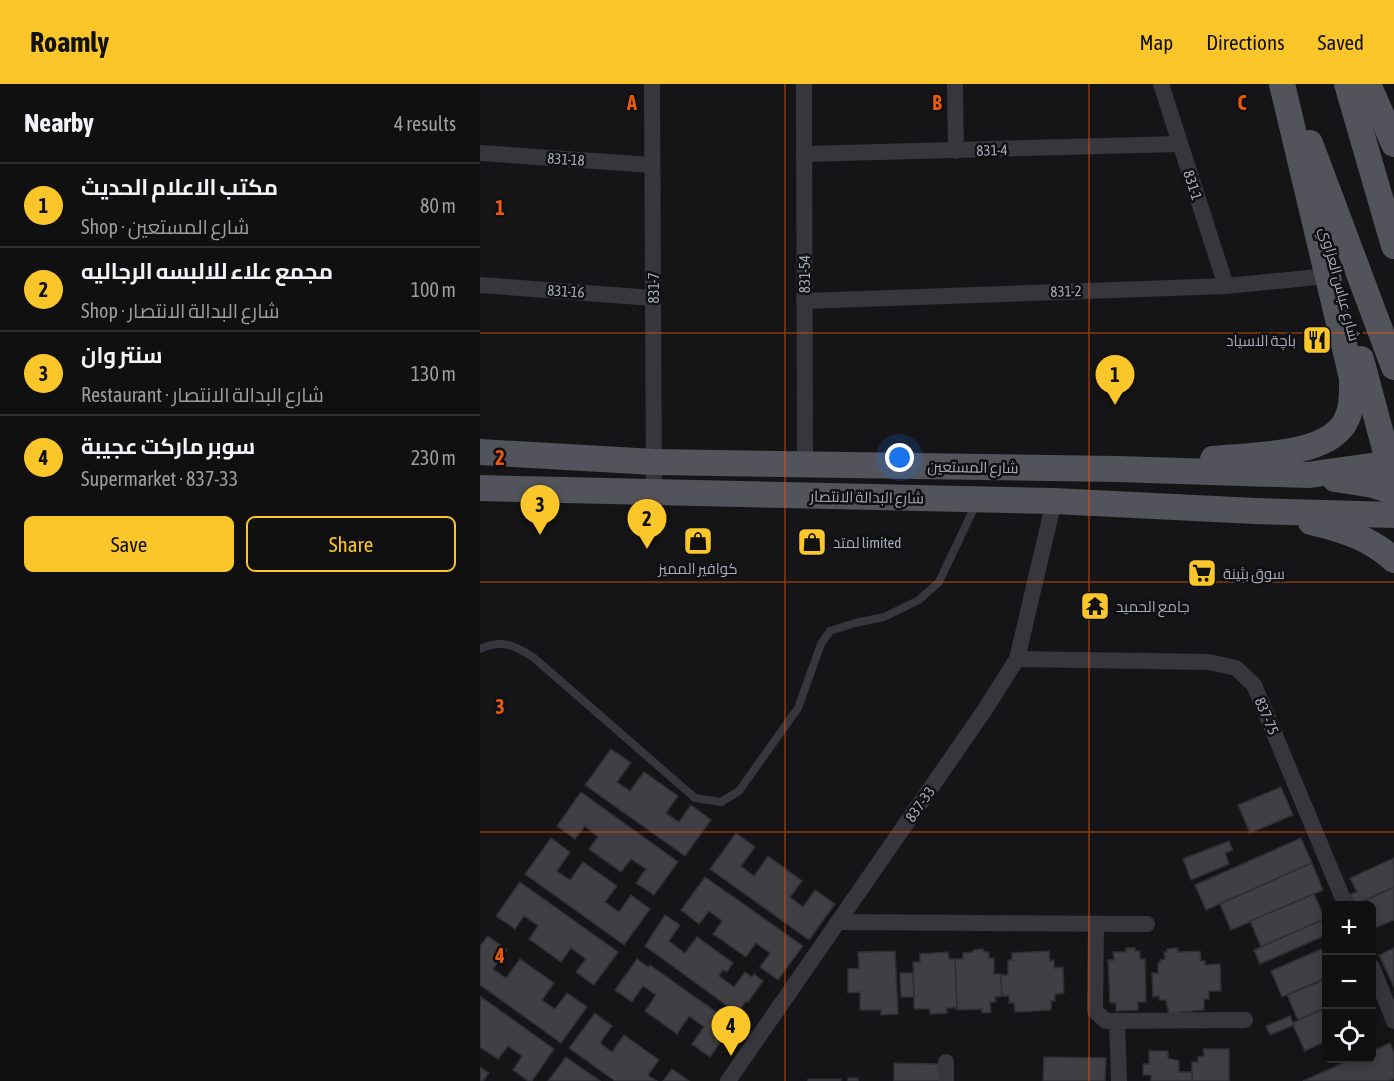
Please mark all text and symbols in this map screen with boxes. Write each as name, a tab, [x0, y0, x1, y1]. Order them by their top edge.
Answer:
text: Roamly	[30, 26, 109, 58]
text: Map	[1139, 30, 1173, 54]
text: Directions	[1206, 30, 1285, 54]
text: Saved	[1318, 30, 1364, 54]
text: A	[626, 91, 637, 114]
text: B	[932, 91, 942, 114]
text: C	[1238, 91, 1247, 114]
text: Nearby	[24, 108, 94, 138]
text: 4 results	[394, 112, 456, 135]
street label: 831-4	[976, 141, 1008, 159]
street label: 831-18	[547, 149, 585, 169]
street label: 831-1	[1180, 168, 1206, 202]
text: مكتب الاعلام الحديث	[81, 174, 278, 200]
text: 1	[39, 194, 48, 217]
text: 80 m	[420, 194, 456, 217]
text: 1	[495, 196, 505, 219]
text: Shop · شارع المستعين	[81, 215, 249, 238]
street label: شارع عباس العزاوي	[1313, 225, 1363, 344]
street label: 831-54	[796, 255, 813, 293]
text: مجمع علاء للالبسه الرجاليه	[81, 258, 333, 284]
street label: 831-7	[645, 272, 662, 304]
text: 2	[39, 278, 48, 301]
text: 100 m	[411, 278, 456, 301]
street label: 831-16	[547, 281, 585, 301]
street label: 831-2	[1050, 282, 1082, 300]
text: Shop · شارع البدالة الانتصار	[81, 299, 280, 322]
restaurant icon: باچة الاسياد	[1301, 324, 1333, 356]
place label: باچة الاسياد	[1226, 332, 1296, 351]
text: سنتر وان	[81, 342, 163, 368]
pin: 1	[1096, 356, 1134, 405]
text: 3	[39, 362, 48, 385]
text: 130 m	[411, 362, 456, 385]
text: Restaurant · شارع البدالة الانتصار	[81, 383, 324, 406]
text: سوبر ماركت عجيبة	[81, 433, 255, 459]
your location	[885, 443, 914, 472]
text: 4	[39, 446, 48, 469]
text: 230 m	[411, 446, 456, 469]
text: 2	[495, 446, 505, 469]
street label: شارع المستعين	[927, 458, 1019, 479]
text: Supermarket · 837-33	[81, 467, 238, 490]
pin: 3	[520, 486, 560, 535]
street label: شارع البدالة الانتصار	[809, 487, 924, 509]
pin: 2	[628, 500, 666, 549]
button: Save	[24, 516, 234, 572]
button: Share	[246, 516, 456, 572]
shop icon: كوافير المميز	[682, 525, 714, 557]
shop icon: لمتد limited	[796, 526, 828, 558]
place label: لمتد limited	[833, 534, 901, 551]
supermarket icon: سوق بثينة	[1186, 557, 1218, 589]
place label: كوافير المميز	[657, 560, 738, 578]
place label: سوق بثينة	[1223, 565, 1285, 584]
temple icon: جامع الحميد	[1079, 590, 1111, 622]
place label: جامع الحميد	[1116, 598, 1190, 618]
text: 3	[495, 695, 505, 718]
street label: 837-75	[1252, 695, 1282, 737]
street label: 837-33	[902, 783, 938, 825]
map controls	[1322, 901, 1376, 1063]
button: +	[1322, 901, 1376, 955]
text: 4	[494, 944, 505, 967]
button: −	[1322, 955, 1376, 1009]
pin: 4	[712, 1006, 750, 1056]
button: locate	[1322, 1009, 1376, 1063]

